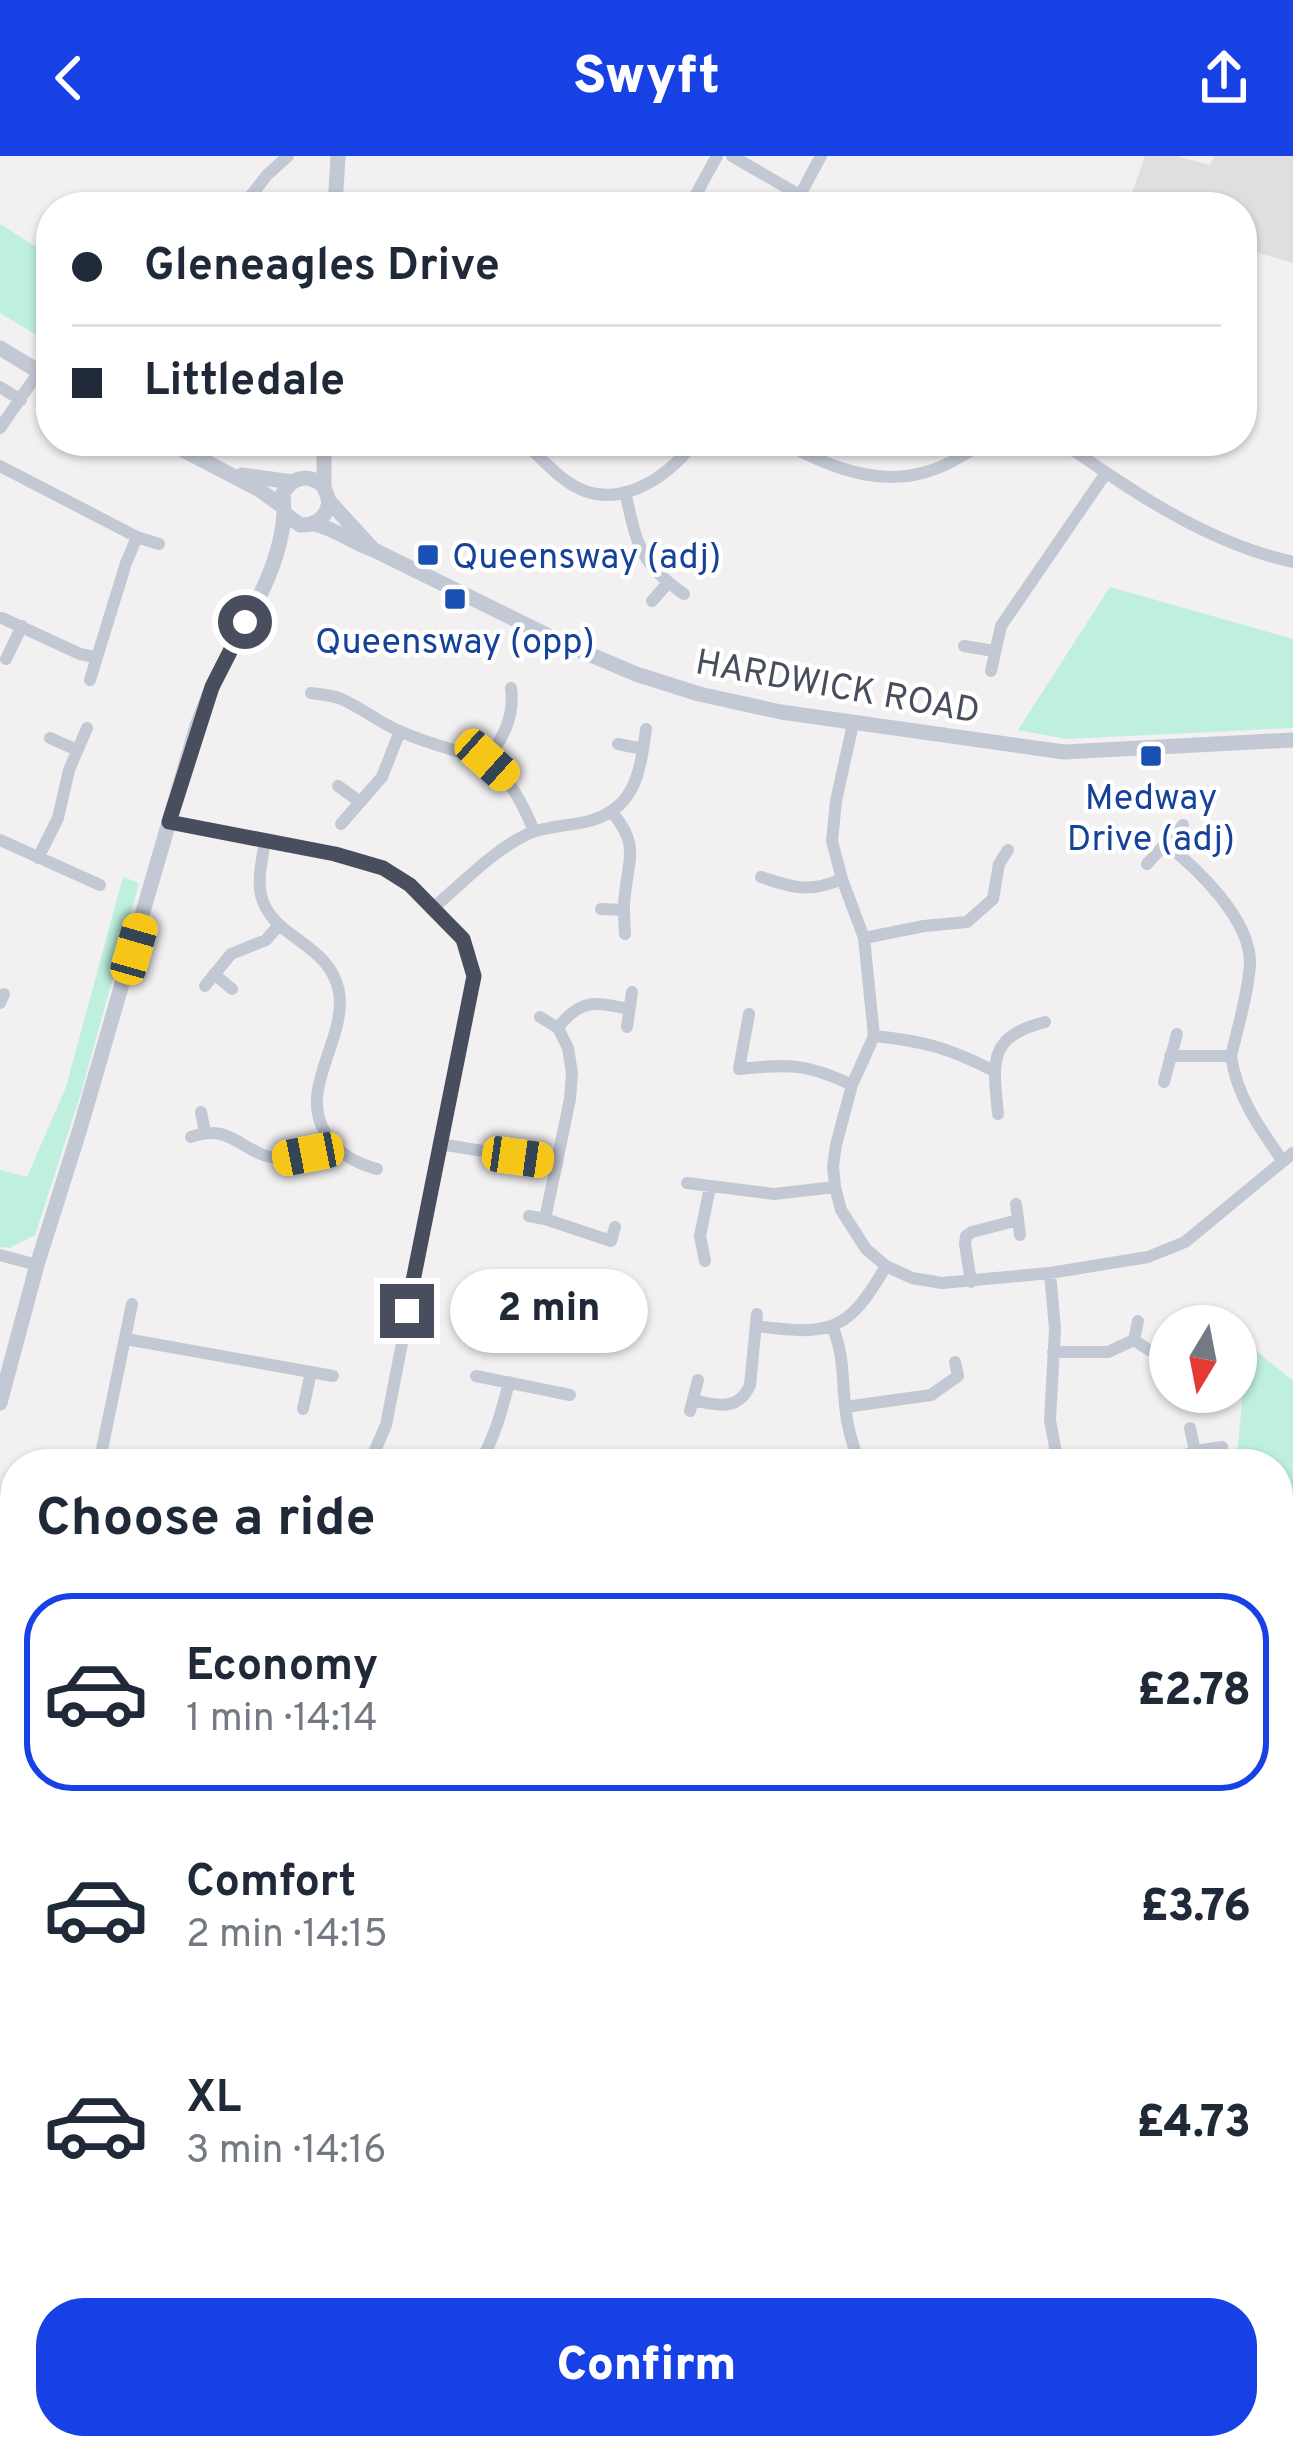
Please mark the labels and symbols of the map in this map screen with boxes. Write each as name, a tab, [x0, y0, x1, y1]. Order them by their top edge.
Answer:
place label: Queensway (adj)	[452, 536, 721, 582]
marker: Queensway (adj)	[415, 542, 441, 568]
marker: Queensway (opp)	[442, 586, 468, 612]
route start	[218, 595, 272, 649]
place label: Queensway (opp)	[315, 621, 595, 667]
street label: HARDWICK ROAD	[692, 641, 983, 737]
car	[448, 723, 526, 797]
marker: Medway Drive (adj)	[1138, 743, 1164, 769]
place label: Medway Drive (adj)	[1067, 777, 1235, 864]
car	[107, 909, 161, 989]
car	[269, 1129, 347, 1179]
car	[480, 1134, 556, 1180]
callout: 2 min	[449, 1269, 647, 1353]
route end	[380, 1284, 434, 1338]
north arrow	[1149, 1305, 1257, 1413]

